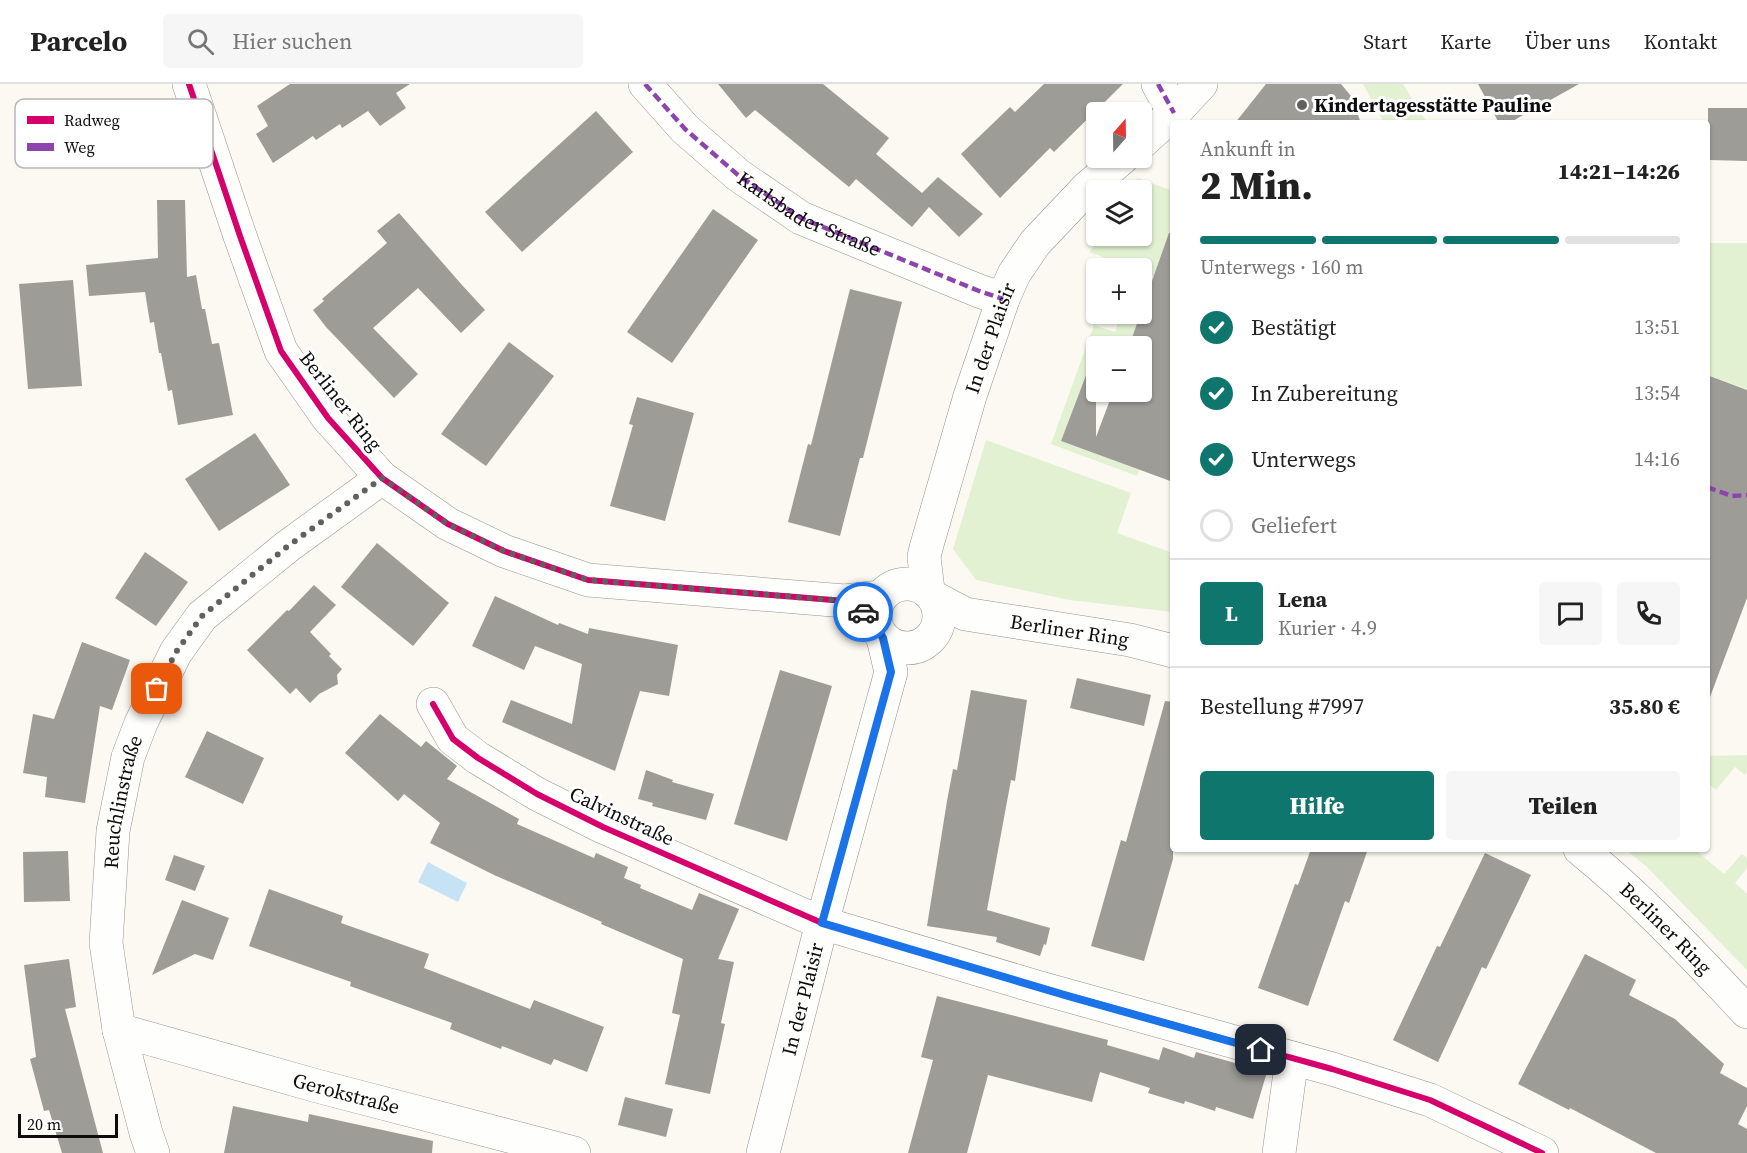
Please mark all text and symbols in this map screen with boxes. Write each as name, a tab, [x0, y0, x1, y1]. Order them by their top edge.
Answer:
search box	[163, 14, 583, 68]
text: Parcelo	[30, 22, 127, 60]
icon: search	[184, 25, 217, 58]
text: Hier suchen	[232, 26, 352, 56]
text: Start	[1363, 27, 1407, 56]
text: Karte	[1440, 27, 1491, 56]
text: Über uns	[1524, 27, 1610, 56]
text: Kontakt	[1643, 27, 1717, 56]
place label: Kindertagesstätte Pauline	[1314, 91, 1552, 119]
marker: Kindertagesstätte Pauline	[1295, 98, 1309, 112]
legend	[15, 99, 213, 168]
north arrow	[1086, 102, 1152, 168]
map controls	[1086, 102, 1152, 402]
text: Radweg	[64, 109, 120, 131]
text: Ankunft in	[1200, 135, 1296, 163]
text: Weg	[64, 136, 95, 158]
text: 14:21–14:26	[1558, 156, 1680, 186]
text: 2 Min.	[1200, 159, 1313, 212]
street label: Karlsbader Straße	[732, 165, 885, 263]
button: layers	[1086, 180, 1152, 246]
text: Unterwegs · 160 m	[1200, 253, 1363, 281]
button: +	[1086, 258, 1152, 324]
street label: In der Plaisir	[958, 278, 1023, 397]
icon: check	[1200, 311, 1233, 344]
text: Bestätigt	[1251, 312, 1336, 342]
text: 13:51	[1634, 313, 1680, 341]
button: −	[1086, 336, 1152, 402]
street label: Berliner Ring	[293, 345, 389, 457]
icon: check	[1200, 377, 1233, 410]
text: In Zubereitung	[1251, 378, 1398, 408]
text: 13:54	[1634, 379, 1680, 407]
icon: check	[1200, 443, 1233, 476]
text: Unterwegs	[1251, 444, 1356, 474]
text: 14:16	[1634, 445, 1680, 473]
text: Geliefert	[1251, 510, 1337, 540]
courier	[833, 582, 893, 642]
button: chat	[1539, 582, 1602, 645]
button: phone	[1617, 582, 1680, 645]
text: Lena	[1278, 584, 1327, 614]
icon: car	[847, 596, 880, 629]
text: L	[1225, 598, 1238, 628]
street label: Berliner Ring	[1008, 607, 1131, 654]
text: Kurier · 4.9	[1278, 614, 1377, 642]
pin	[131, 663, 182, 714]
icon: bag	[140, 672, 173, 705]
text: Bestellung #7997	[1200, 691, 1364, 721]
text: 35.80 €	[1609, 691, 1680, 721]
street label: Reuchlinstraße	[97, 731, 149, 870]
button: Hilfe	[1200, 771, 1434, 840]
button: Teilen	[1446, 771, 1680, 840]
street label: Calvinstraße	[565, 780, 679, 852]
street label: Berliner Ring	[1614, 876, 1718, 981]
street label: In der Plaisir	[775, 939, 831, 1059]
pin	[1235, 1024, 1286, 1075]
icon: home	[1244, 1033, 1277, 1066]
street label: Gerokstraße	[290, 1066, 403, 1121]
scale bar	[18, 1111, 118, 1138]
text: 20 m	[27, 1113, 61, 1135]

